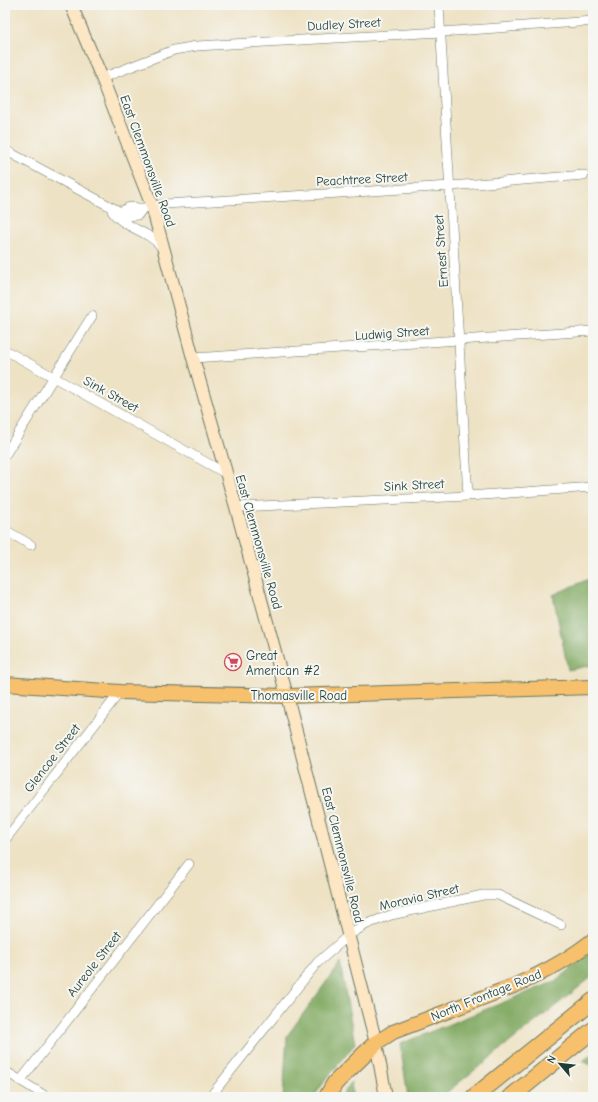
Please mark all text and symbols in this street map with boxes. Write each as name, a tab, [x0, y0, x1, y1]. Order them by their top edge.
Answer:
street label: Dudley Street	[307, 15, 383, 33]
street label: East Clemmonsville Road	[117, 93, 179, 229]
street label: Peachtree Street	[316, 169, 409, 189]
street label: Ernest Street	[431, 213, 451, 288]
street label: Ludwig Street	[354, 323, 431, 343]
street label: Sink Street	[81, 373, 142, 416]
street label: East Clemmonsville Road	[233, 473, 285, 611]
street label: Sink Street	[383, 476, 446, 494]
place label: Great American #2	[246, 648, 320, 678]
supermarket icon: Great American #2	[223, 652, 243, 672]
street label: Thomasville Road	[251, 688, 347, 703]
street label: Glencoe Street	[21, 720, 84, 795]
street label: East Clemmonsville Road	[319, 786, 367, 924]
street label: Moravia Street	[378, 880, 462, 913]
street label: Aureole Street	[64, 927, 125, 1000]
street label: North Frontage Road	[428, 966, 544, 1024]
north arrow	[540, 1044, 580, 1084]
text: N	[544, 1053, 559, 1066]

